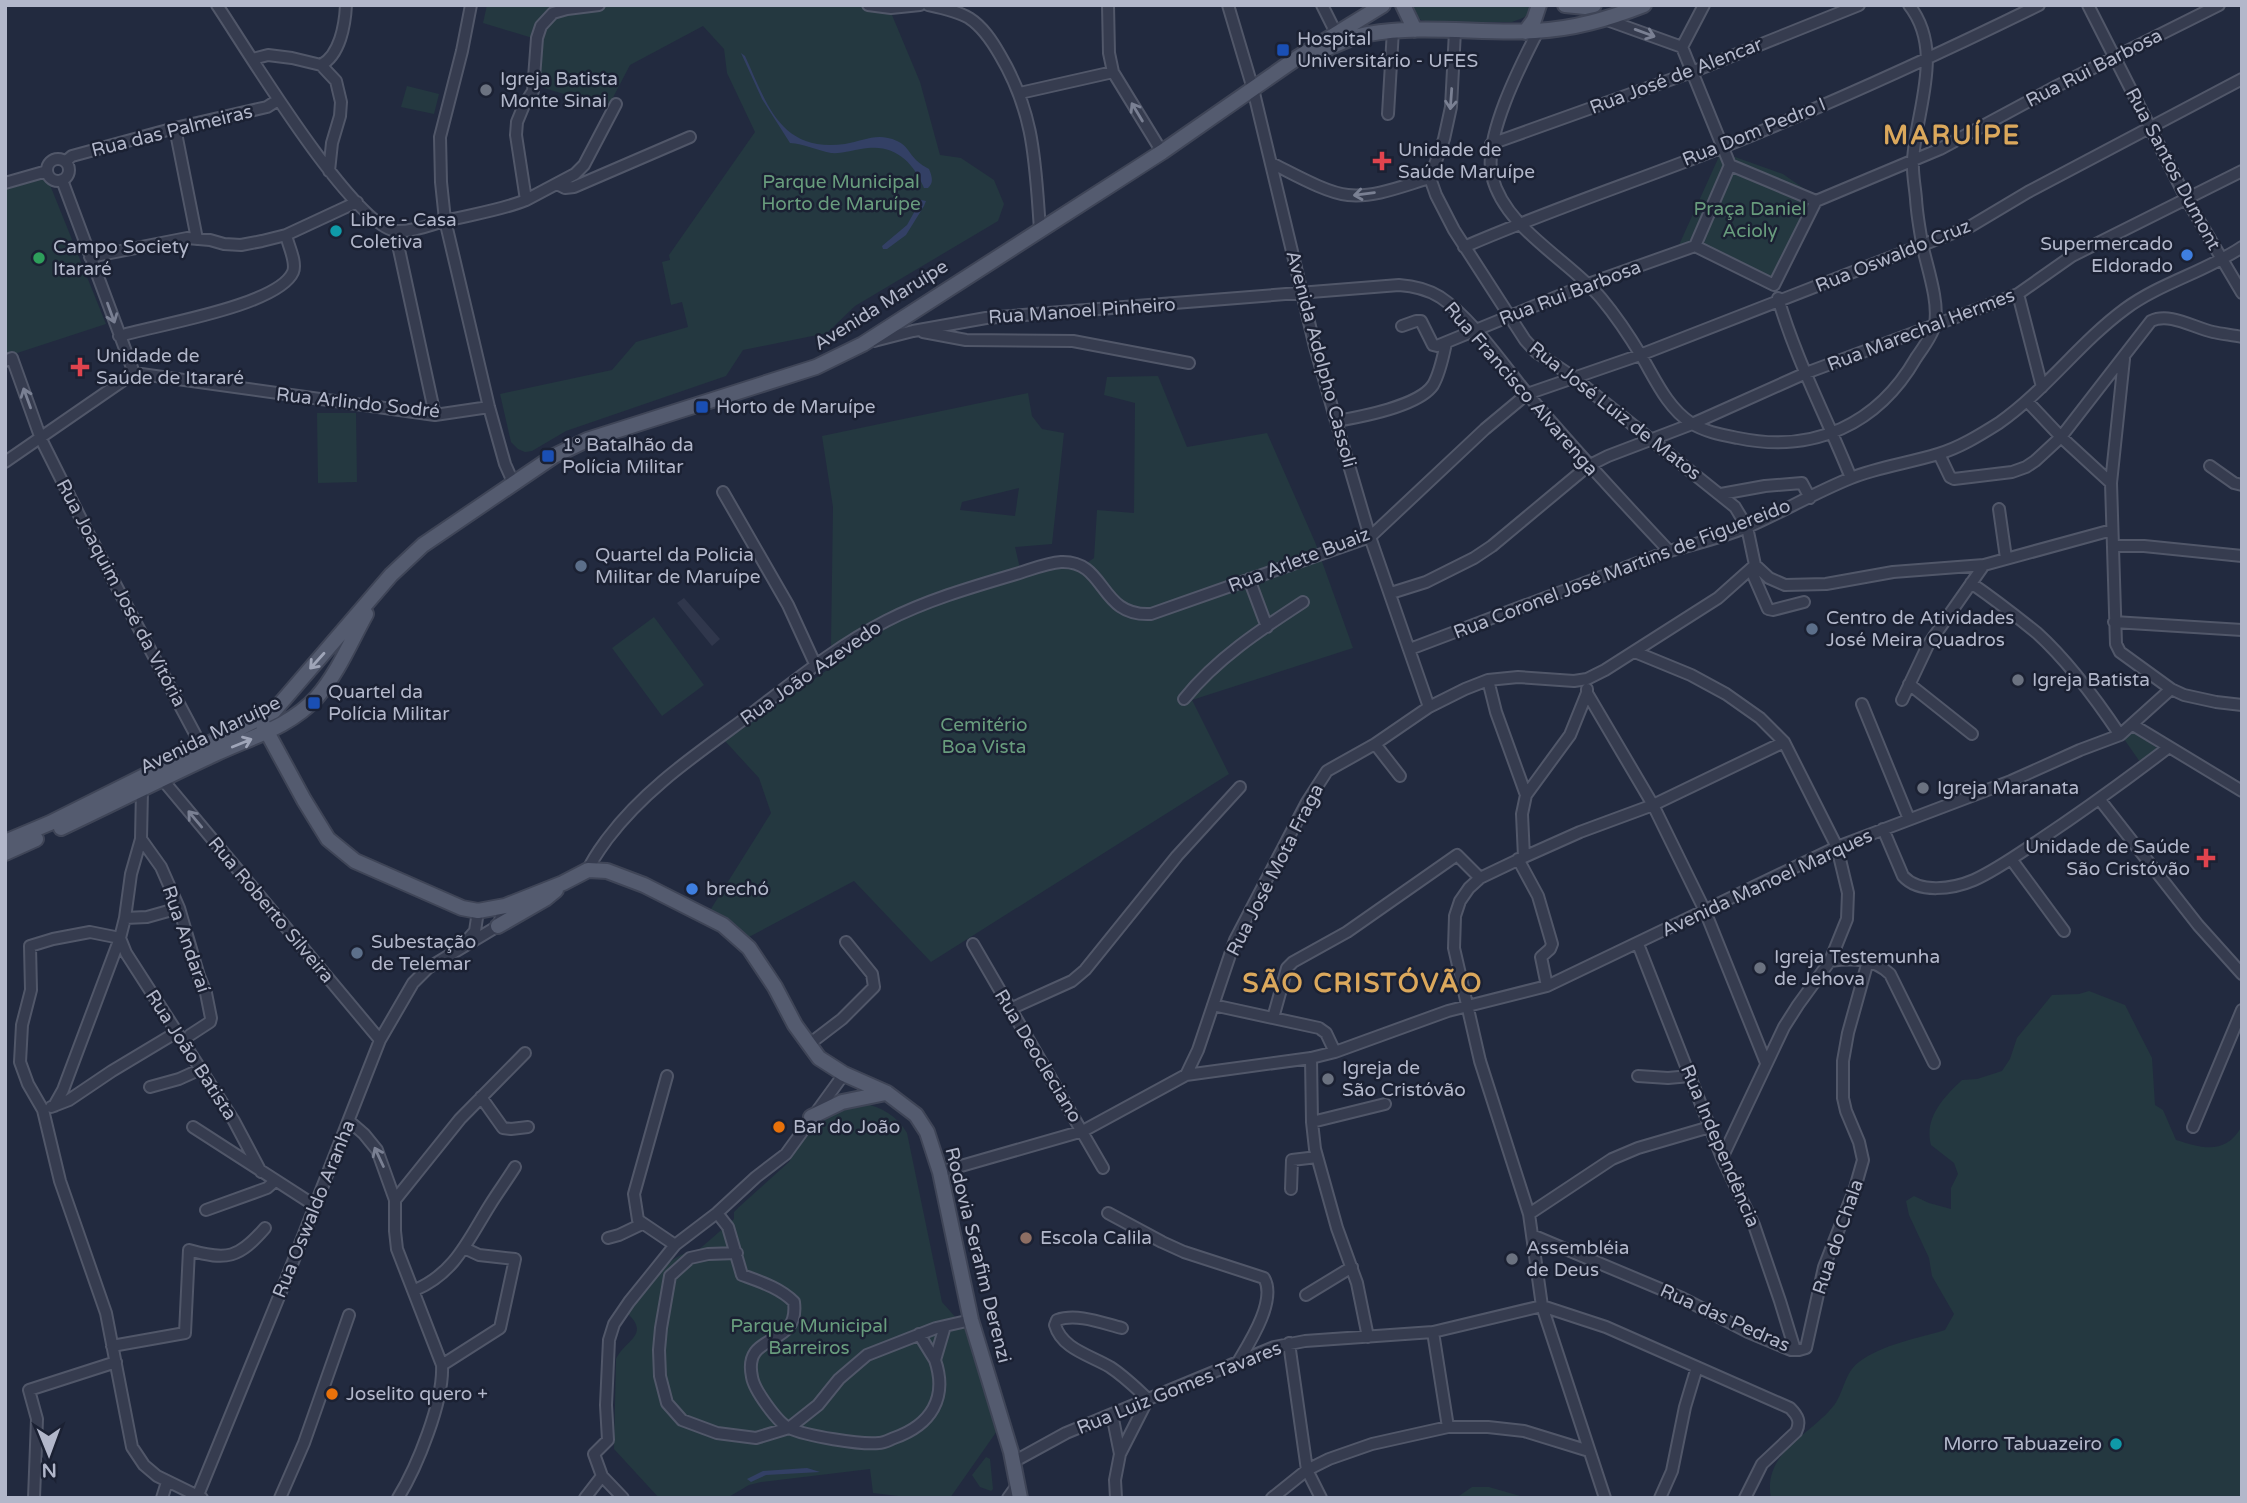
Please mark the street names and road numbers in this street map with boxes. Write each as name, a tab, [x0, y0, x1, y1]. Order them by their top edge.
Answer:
street label: Rua Rui Barbosa	[2022, 24, 2166, 112]
street label: Rua José de Alencar	[1587, 33, 1766, 119]
street label: Rua Santos Dumont	[2121, 84, 2225, 254]
street label: Rua Dom Pedro I	[1679, 93, 1829, 171]
street label: Rua das Palmeiras	[89, 100, 255, 162]
street label: Rua Oswaldo Cruz	[1812, 215, 1974, 297]
street label: Avenida Adolpho Cassoli	[1281, 248, 1361, 470]
street label: Avenida Maruípe	[810, 255, 952, 355]
street label: Rua Rui Barbosa	[1496, 256, 1644, 330]
street label: Rua Marechal Hermes	[1824, 284, 2018, 376]
street label: Rua Manoel Pinheiro	[988, 293, 1176, 329]
street label: Rua Francisco Alvarenga	[1439, 298, 1603, 480]
street label: Rua José Luiz de Matos	[1525, 337, 1705, 485]
street label: Rua Arlindo Sodré	[275, 383, 441, 423]
street label: Rua Joaquim José da Vitória	[52, 476, 190, 710]
street label: Rua Coronel José Martins de Figuereido	[1451, 494, 1793, 644]
street label: Rua Arlete Buaiz	[1225, 523, 1373, 597]
street label: Rua João Azevedo	[736, 616, 886, 730]
street label: Avenida Maruípe	[136, 691, 284, 779]
street label: Rua José Mota Fraga	[1222, 780, 1328, 960]
street label: Avenida Manoel Marques	[1658, 824, 1876, 942]
street label: Rua Roberto Silveira	[203, 833, 339, 987]
street label: Rua Andaraí	[157, 883, 215, 996]
street label: Rua João Batista	[141, 986, 241, 1124]
street label: Rua Deocleciano	[990, 986, 1086, 1126]
street label: Rua Independência	[1676, 1061, 1764, 1231]
street label: Rua Oswaldo Aranha	[268, 1117, 360, 1301]
street label: Rodovia Serafim Derenzi	[941, 1145, 1015, 1365]
street label: Rua do Chala	[1808, 1177, 1868, 1297]
street label: Rua das Pedras	[1657, 1280, 1793, 1356]
street label: Rua Luiz Gomes Tavares	[1074, 1337, 1284, 1439]

